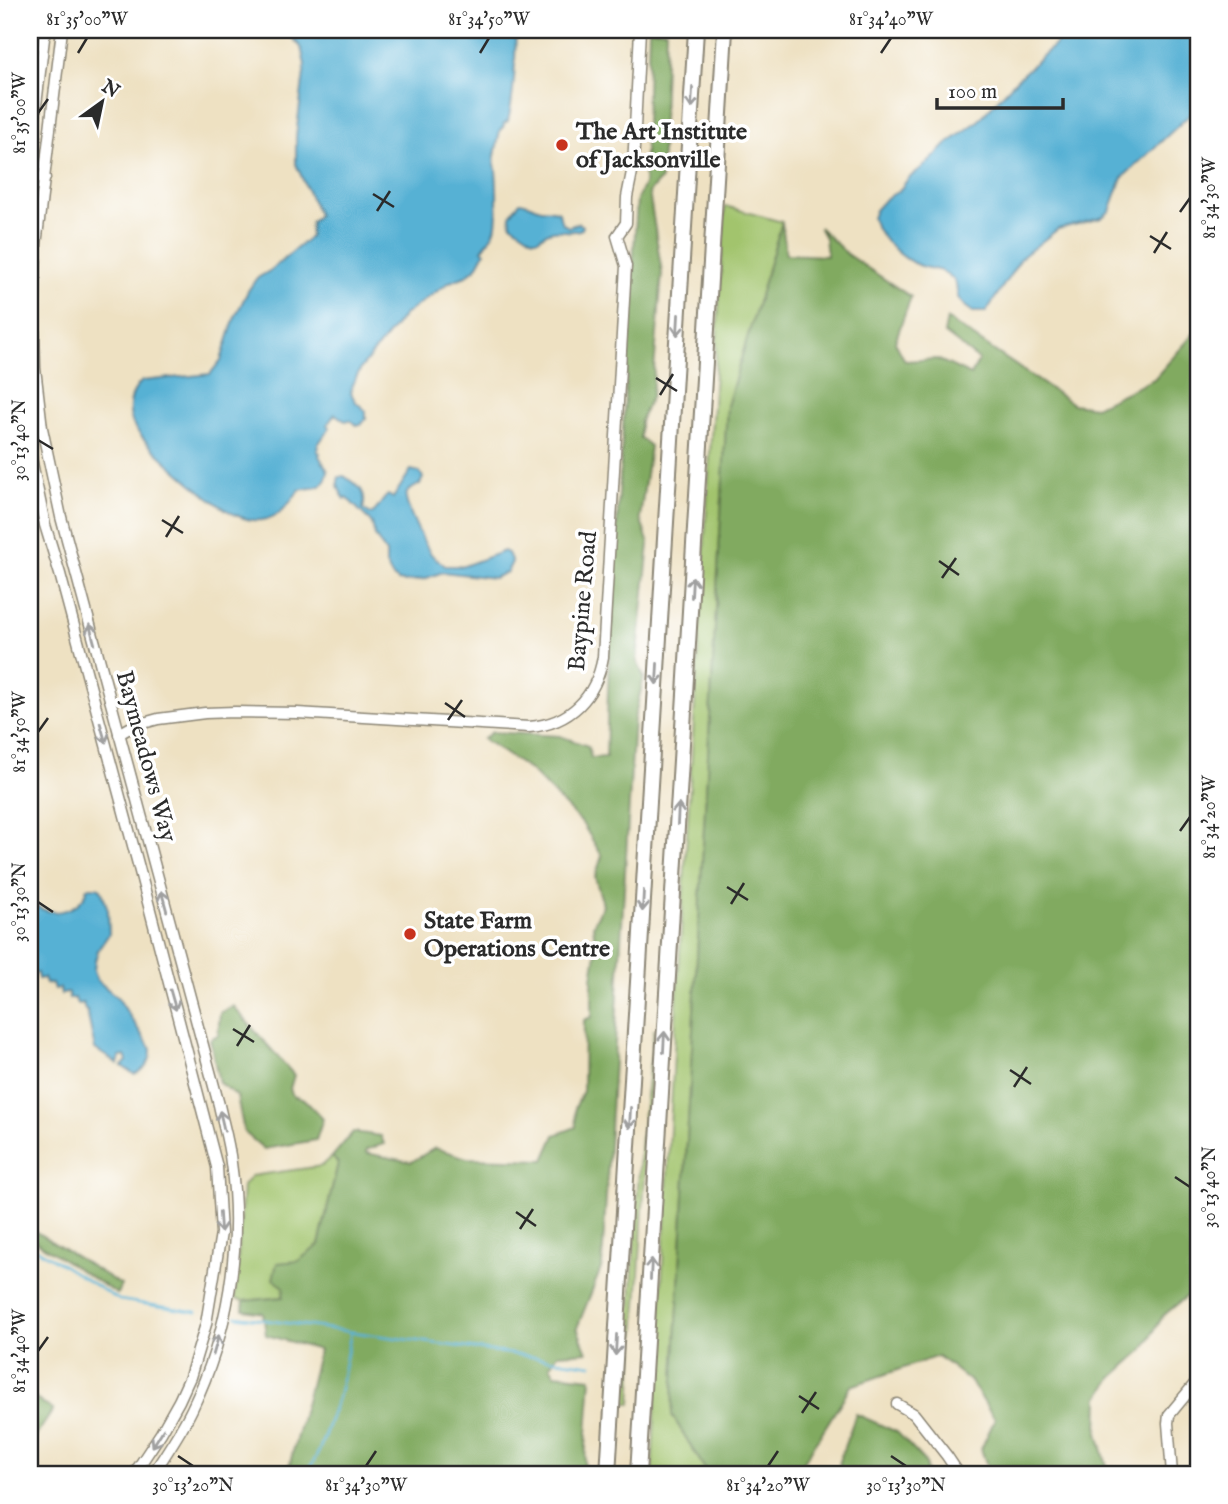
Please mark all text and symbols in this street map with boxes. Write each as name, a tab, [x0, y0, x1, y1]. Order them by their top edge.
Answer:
text: 81°35'00"W	[46, 9, 129, 32]
text: 81°34'50"W	[448, 9, 531, 32]
text: 81°34'40"W	[849, 9, 934, 32]
north arrow	[66, 66, 136, 136]
scale bar	[937, 66, 1064, 110]
text: 81°35'00"W	[9, 71, 32, 154]
text: N	[96, 74, 124, 104]
text: 100 m	[948, 79, 997, 106]
one-way arrow	[685, 86, 698, 109]
place label: The Art Institute of Jacksonville	[575, 117, 747, 176]
marker: The Art Institute of Jacksonville	[554, 137, 570, 153]
text: 81°34'30"W	[1199, 156, 1222, 239]
one-way arrow	[672, 313, 685, 336]
text: 30°13'40"N	[9, 399, 32, 481]
street label: Baypine Road	[562, 530, 605, 672]
one-way arrow	[686, 577, 699, 599]
one-way arrow	[85, 623, 98, 646]
one-way arrow	[650, 663, 663, 685]
street label: Baymeadows Way	[108, 667, 183, 846]
text: 81°34'50"W	[9, 690, 32, 773]
one-way arrow	[97, 721, 110, 743]
text: 81°34'20"W	[1199, 774, 1222, 859]
one-way arrow	[672, 804, 685, 826]
text: 30°13'30"N	[9, 862, 32, 942]
one-way arrow	[157, 890, 170, 913]
one-way arrow	[636, 890, 649, 912]
place label: State Farm Operations Centre	[424, 906, 610, 965]
marker: State Farm Operations Centre	[402, 926, 418, 942]
one-way arrow	[167, 988, 180, 1011]
one-way arrow	[658, 1030, 671, 1053]
one-way arrow	[623, 1106, 636, 1129]
one-way arrow	[215, 1110, 229, 1133]
text: 30°13'40"N	[1199, 1146, 1222, 1228]
one-way arrow	[213, 1210, 226, 1233]
one-way arrow	[645, 1258, 658, 1280]
text: 81°34'40"W	[9, 1308, 32, 1393]
one-way arrow	[609, 1333, 622, 1356]
one-way arrow	[211, 1335, 224, 1357]
one-way arrow	[151, 1427, 165, 1447]
text: 30°13'20"N	[152, 1475, 234, 1498]
text: 81°34'30"W	[325, 1475, 408, 1498]
text: 81°34'20"W	[726, 1475, 811, 1498]
text: 30°13'30"N	[866, 1475, 946, 1498]

